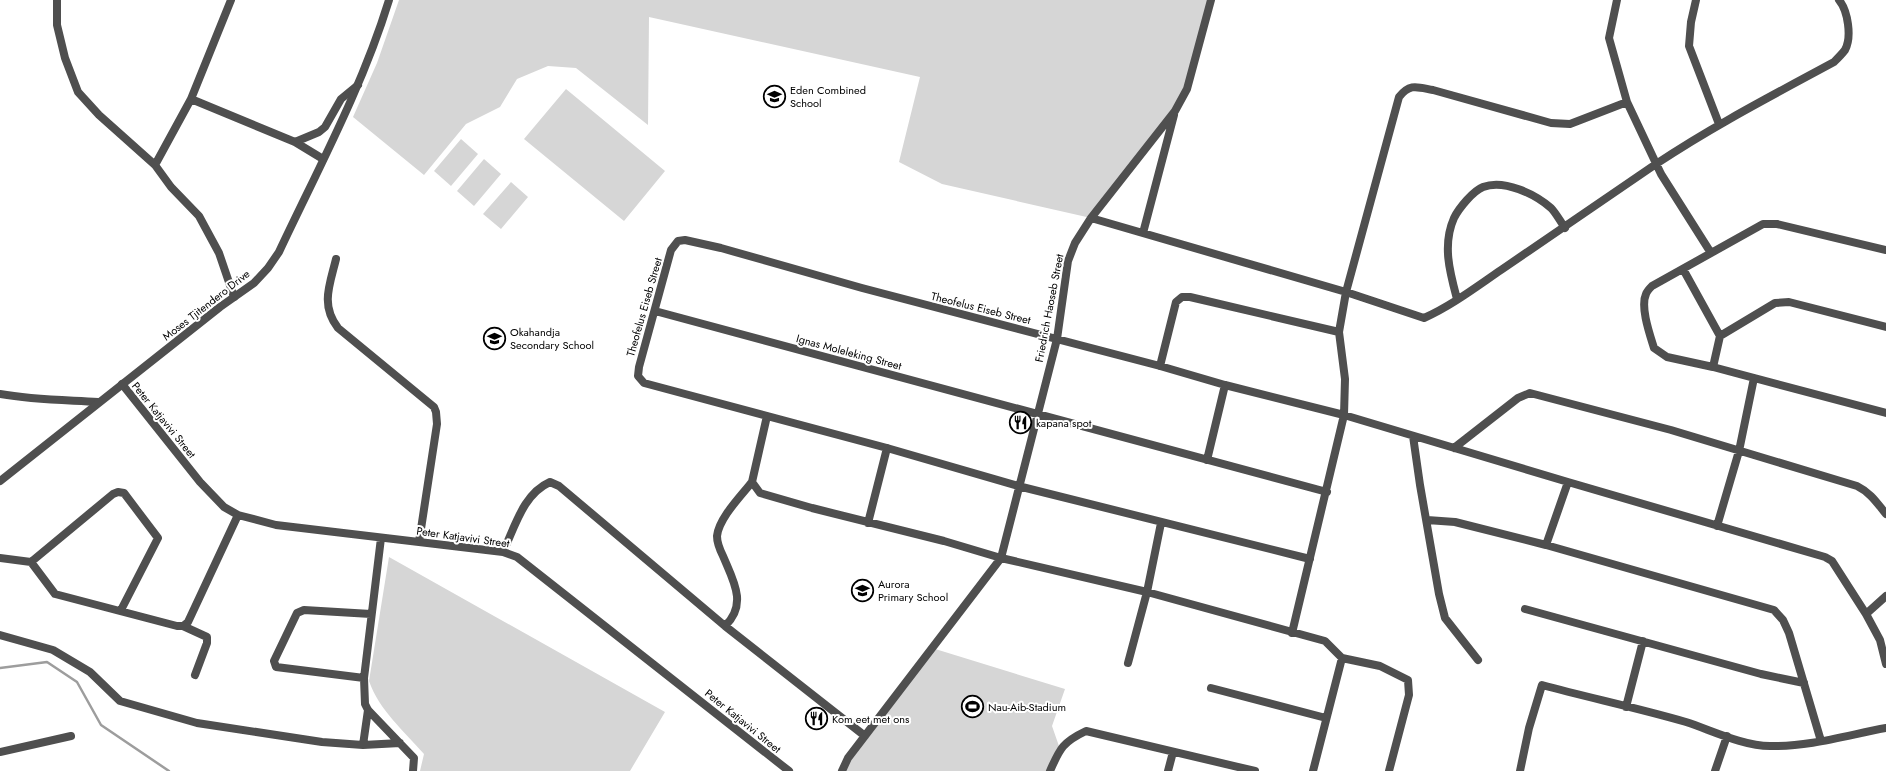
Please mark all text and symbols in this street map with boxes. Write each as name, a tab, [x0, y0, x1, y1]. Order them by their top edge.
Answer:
place label: Eden Combined School	[790, 82, 866, 111]
school or university icon: Eden Combined School	[761, 83, 787, 109]
street label: Friedrich Haoseb Street	[1031, 252, 1067, 363]
street label: Theofelus Eiseb Street	[622, 255, 666, 358]
street label: Moses Tjitendero Drive	[159, 266, 253, 344]
street label: Theofelus Eiseb Street	[929, 288, 1033, 328]
place label: Okahandja Secondary School	[510, 324, 594, 353]
school or university icon: Okahandja Secondary School	[481, 325, 507, 351]
street label: Ignas Moleleking Street	[795, 330, 904, 374]
street label: Peter Katjavivi Street	[128, 379, 200, 462]
restaurant icon: kapana spot	[1008, 410, 1034, 436]
place label: kapana spot	[1036, 415, 1092, 431]
street label: Peter Katjavivi Street	[415, 523, 511, 552]
place label: Aurora Primary School	[878, 576, 948, 605]
school or university icon: Aurora Primary School	[850, 577, 876, 603]
street label: Peter Katjavivi Street	[702, 685, 785, 757]
sports icon: Nau-Aib-Stadium	[960, 694, 986, 720]
place label: Nau-Aib-Stadium	[988, 699, 1066, 715]
restaurant icon: Kom eet met ons	[803, 706, 829, 732]
place label: Kom eet met ons	[832, 711, 910, 727]

